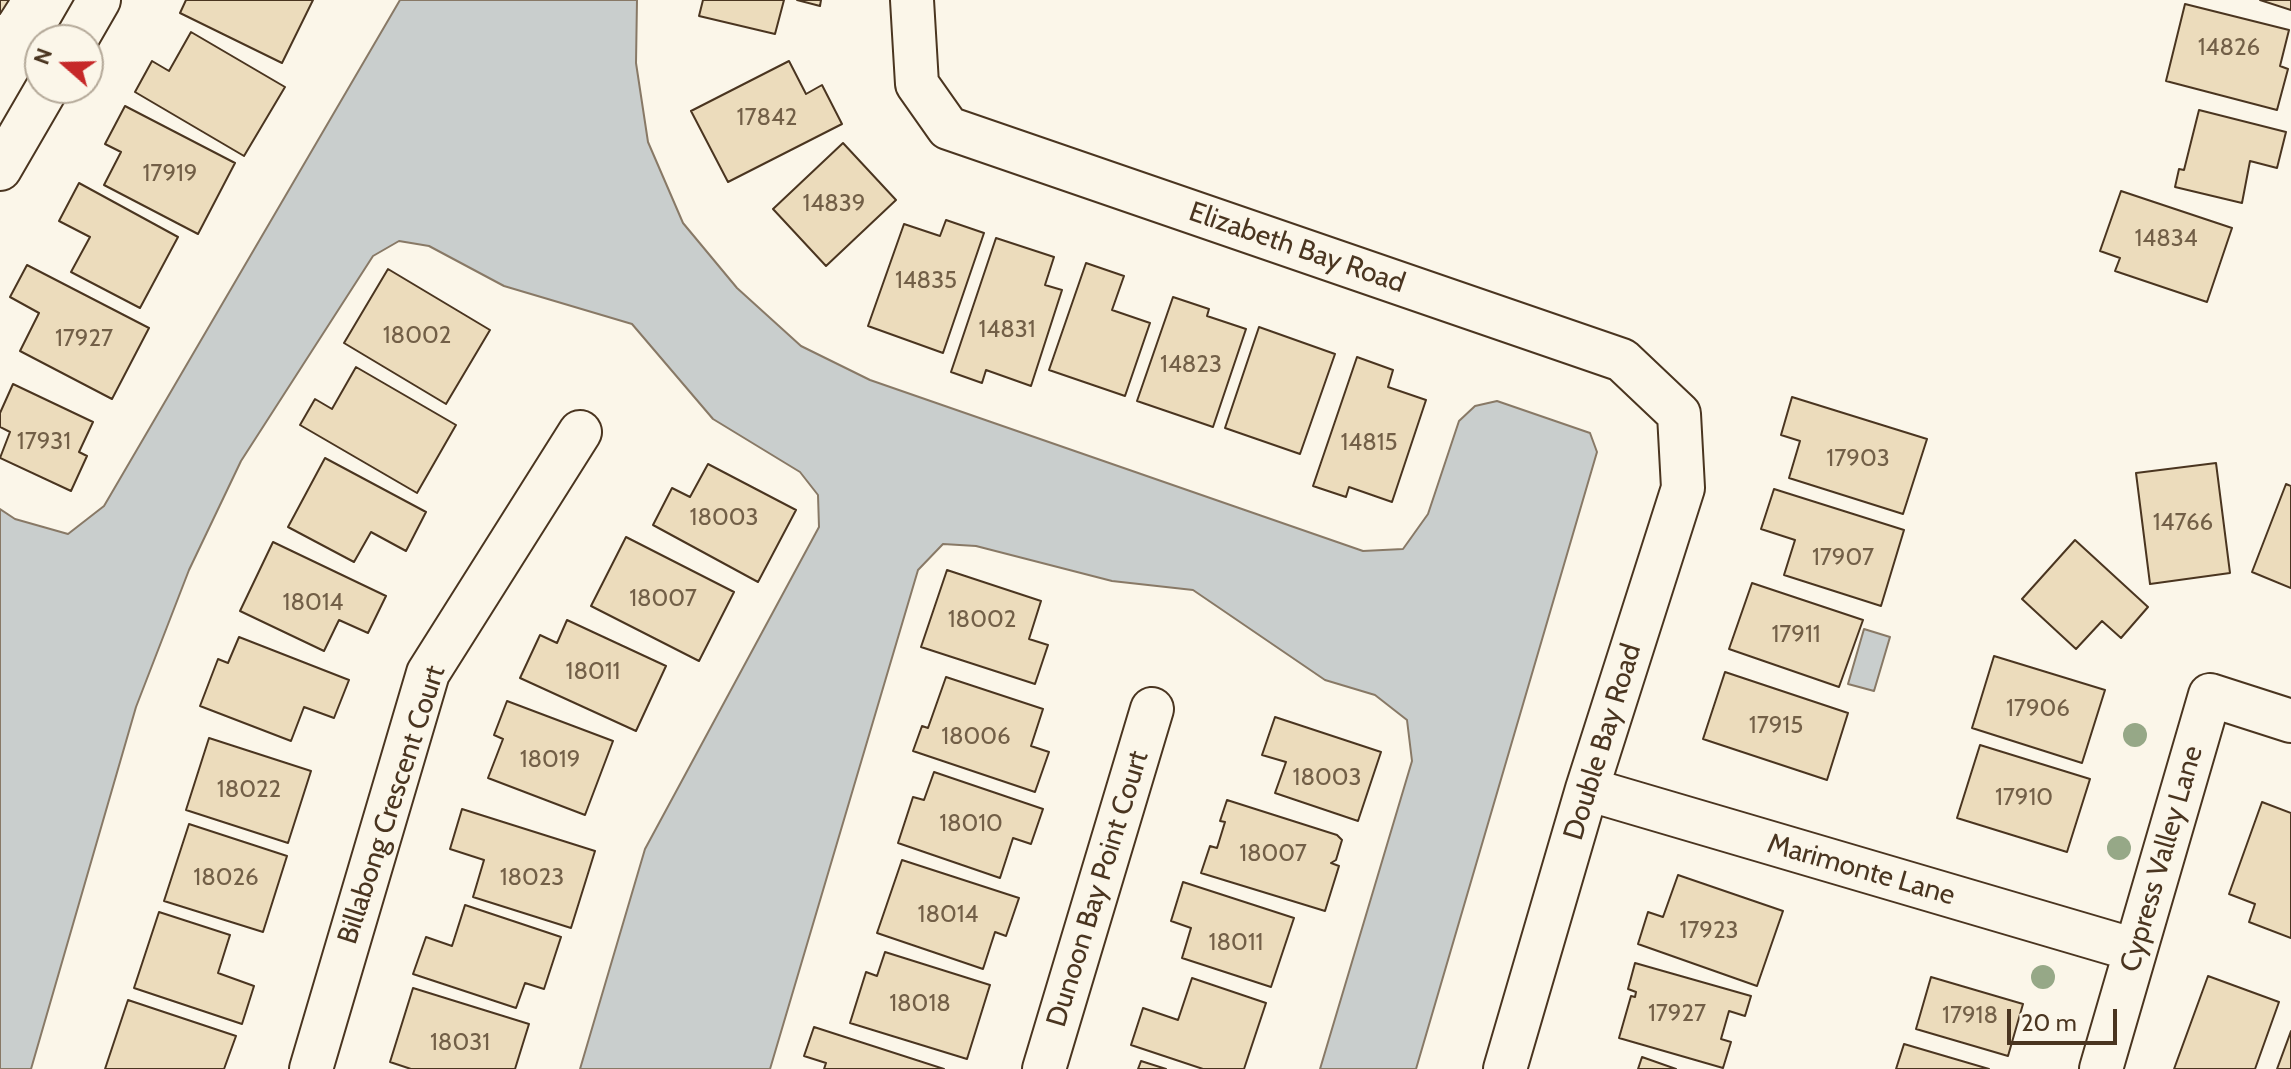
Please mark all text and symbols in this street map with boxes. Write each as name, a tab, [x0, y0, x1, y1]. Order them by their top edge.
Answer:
north arrow	[24, 24, 104, 104]
house number: 14826	[2198, 34, 2260, 62]
text: N	[28, 44, 58, 68]
house number: 17842	[737, 104, 797, 132]
house number: 17919	[143, 160, 197, 188]
house number: 14839	[803, 190, 865, 218]
street label: Elizabeth Bay Road	[1185, 195, 1409, 301]
house number: 14834	[2134, 225, 2198, 253]
house number: 14835	[895, 267, 957, 295]
house number: 14831	[978, 316, 1036, 344]
house number: 18002	[383, 322, 451, 350]
house number: 17927	[55, 325, 113, 353]
house number: 14823	[1160, 351, 1222, 379]
house number: 17931	[17, 428, 71, 456]
house number: 14815	[1340, 429, 1398, 457]
house number: 17903	[1826, 445, 1890, 473]
house number: 18003	[690, 504, 758, 532]
house number: 14766	[2153, 509, 2213, 537]
house number: 17907	[1812, 544, 1874, 572]
house number: 18007	[629, 585, 697, 613]
house number: 18014	[283, 589, 343, 617]
house number: 18002	[948, 606, 1016, 634]
house number: 17911	[1771, 621, 1821, 649]
street label: Double Bay Road	[1557, 640, 1649, 844]
house number: 18011	[566, 658, 620, 686]
street label: Billabong Crescent Court	[331, 662, 453, 948]
house number: 17906	[2006, 695, 2070, 723]
house number: 17915	[1749, 712, 1803, 740]
house number: 18006	[941, 723, 1011, 751]
street label: Cypress Valley Lane	[2114, 742, 2210, 976]
house number: 18019	[520, 746, 580, 774]
street label: Dunoon Bay Point Court	[1040, 747, 1156, 1031]
house number: 18003	[1293, 764, 1361, 792]
house number: 18022	[217, 776, 281, 804]
house number: 17910	[1995, 784, 2053, 812]
house number: 18010	[939, 810, 1003, 838]
street label: Marimonte Lane	[1763, 827, 1959, 913]
house number: 18007	[1239, 840, 1307, 868]
house number: 18026	[193, 864, 259, 892]
house number: 18023	[500, 864, 564, 892]
house number: 18014	[918, 901, 978, 929]
house number: 17923	[1679, 917, 1739, 945]
house number: 18011	[1209, 929, 1263, 957]
house number: 18018	[889, 990, 951, 1018]
scale bar	[2011, 993, 2121, 1043]
house number: 17927	[1648, 1000, 1706, 1028]
house number: 17918	[1942, 1002, 1998, 1030]
text: 20 m	[2021, 1008, 2077, 1037]
house number: 18031	[430, 1029, 490, 1057]

